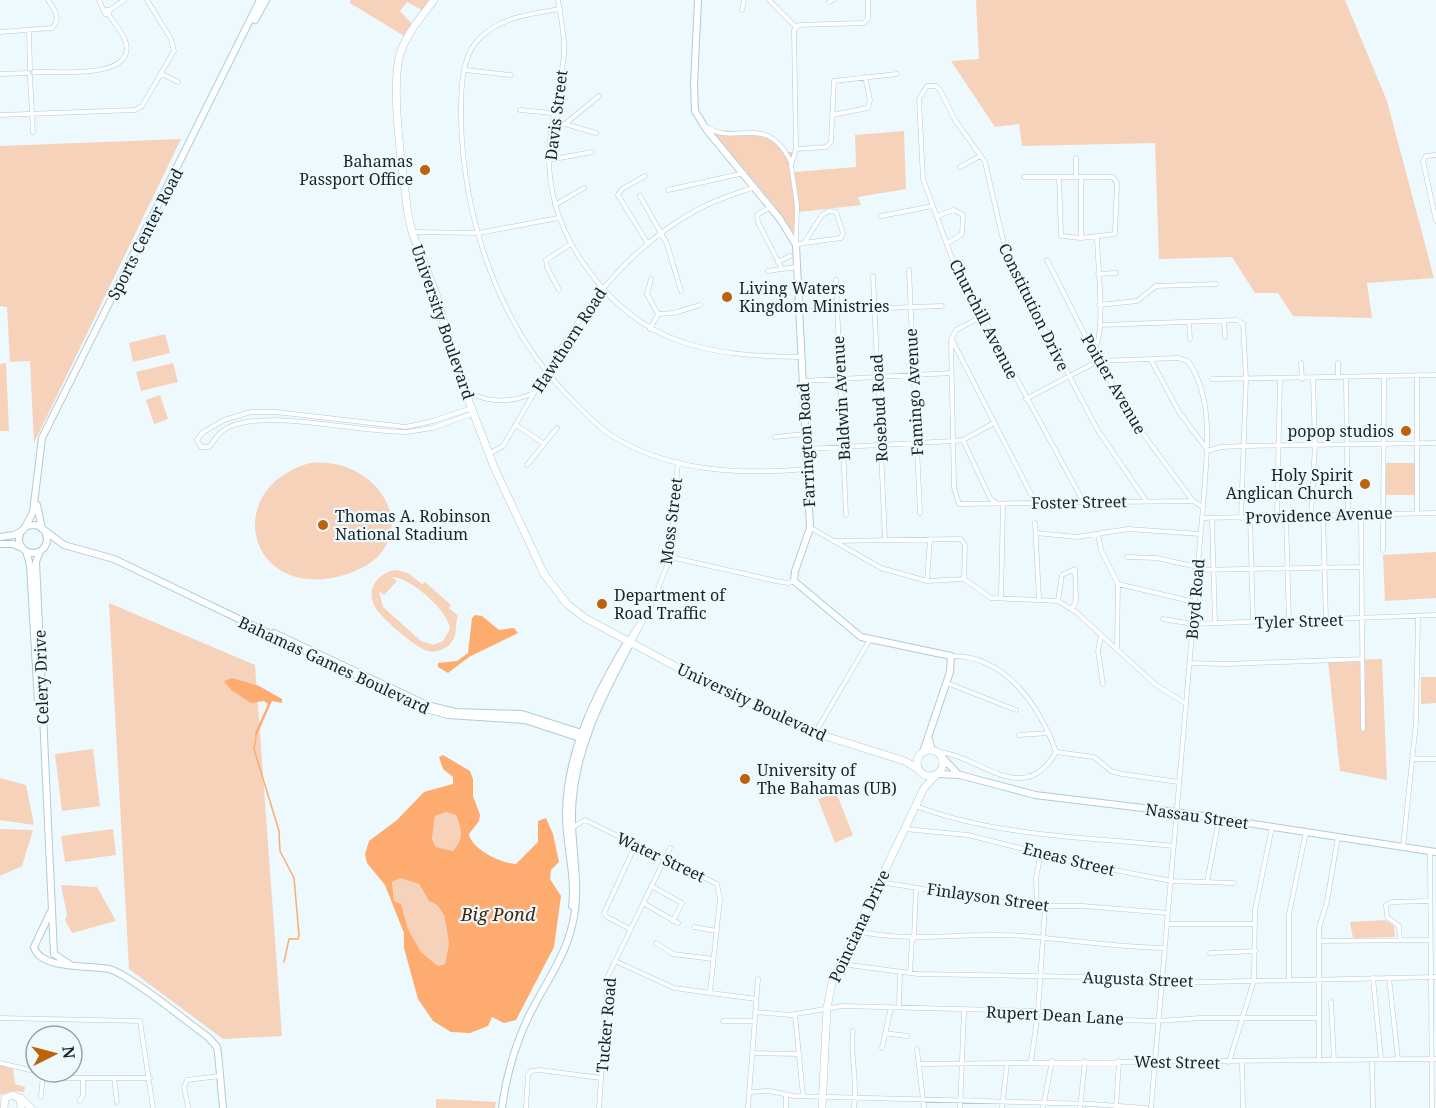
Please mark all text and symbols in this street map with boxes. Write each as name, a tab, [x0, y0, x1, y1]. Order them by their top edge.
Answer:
street label: Davis Street	[540, 68, 573, 162]
place label: Bahamas Passport Office	[299, 150, 413, 190]
marker: Bahamas Passport Office	[418, 163, 432, 177]
street label: Sports Center Road	[102, 164, 188, 304]
street label: Constitution Drive	[993, 239, 1075, 375]
street label: University Boulevard	[406, 242, 480, 403]
street label: Churchill Avenue	[944, 255, 1024, 383]
place label: Living Waters Kingdom Ministries	[739, 277, 889, 317]
street label: Hawthorn Road	[527, 283, 611, 397]
marker: Living Waters Kingdom Ministries	[720, 290, 734, 304]
street label: Famingo Avenue	[900, 328, 928, 456]
street label: Poitier Avenue	[1076, 330, 1152, 438]
street label: Baldwin Avenue	[827, 335, 855, 461]
street label: Rosebud Road	[865, 353, 893, 463]
street label: Farrington Road	[792, 382, 820, 508]
place label: popop studios	[1288, 420, 1394, 442]
marker: popop studios	[1399, 424, 1413, 438]
place label: Holy Spirit Anglican Church	[1226, 464, 1353, 504]
street label: Moss Street	[655, 476, 687, 566]
marker: Holy Spirit Anglican Church	[1358, 477, 1372, 491]
street label: Foster Street	[1031, 490, 1127, 514]
street label: Providence Avenue	[1245, 501, 1393, 529]
place label: Thomas A. Robinson National Stadium	[335, 505, 491, 545]
marker: Thomas A. Robinson National Stadium	[316, 518, 330, 532]
street label: Boyd Road	[1181, 558, 1210, 640]
place label: Department of Road Traffic	[614, 584, 727, 624]
marker: Department of Road Traffic	[595, 597, 609, 611]
street label: Tyler Street	[1254, 608, 1344, 634]
street label: Bahamas Games Boulevard	[235, 611, 433, 719]
street label: Celery Drive	[28, 629, 54, 725]
street label: University Boulevard	[674, 658, 830, 746]
place label: University of The Bahamas (UB)	[757, 759, 897, 799]
marker: University of The Bahamas (UB)	[738, 772, 752, 786]
street label: Nassau Street	[1144, 798, 1250, 834]
street label: Water Street	[613, 827, 709, 887]
street label: Eneas Street	[1021, 837, 1118, 881]
street label: Poinciana Drive	[823, 866, 895, 986]
street label: Finlayson Street	[926, 878, 1051, 917]
water label: Big Pond	[460, 902, 536, 926]
street label: Augusta Street	[1082, 966, 1194, 992]
street label: Tucker Road	[591, 976, 621, 1074]
street label: Rupert Dean Lane	[986, 1000, 1124, 1030]
north arrow	[24, 1024, 84, 1084]
text: N	[57, 1045, 81, 1060]
street label: West Street	[1134, 1050, 1221, 1074]

